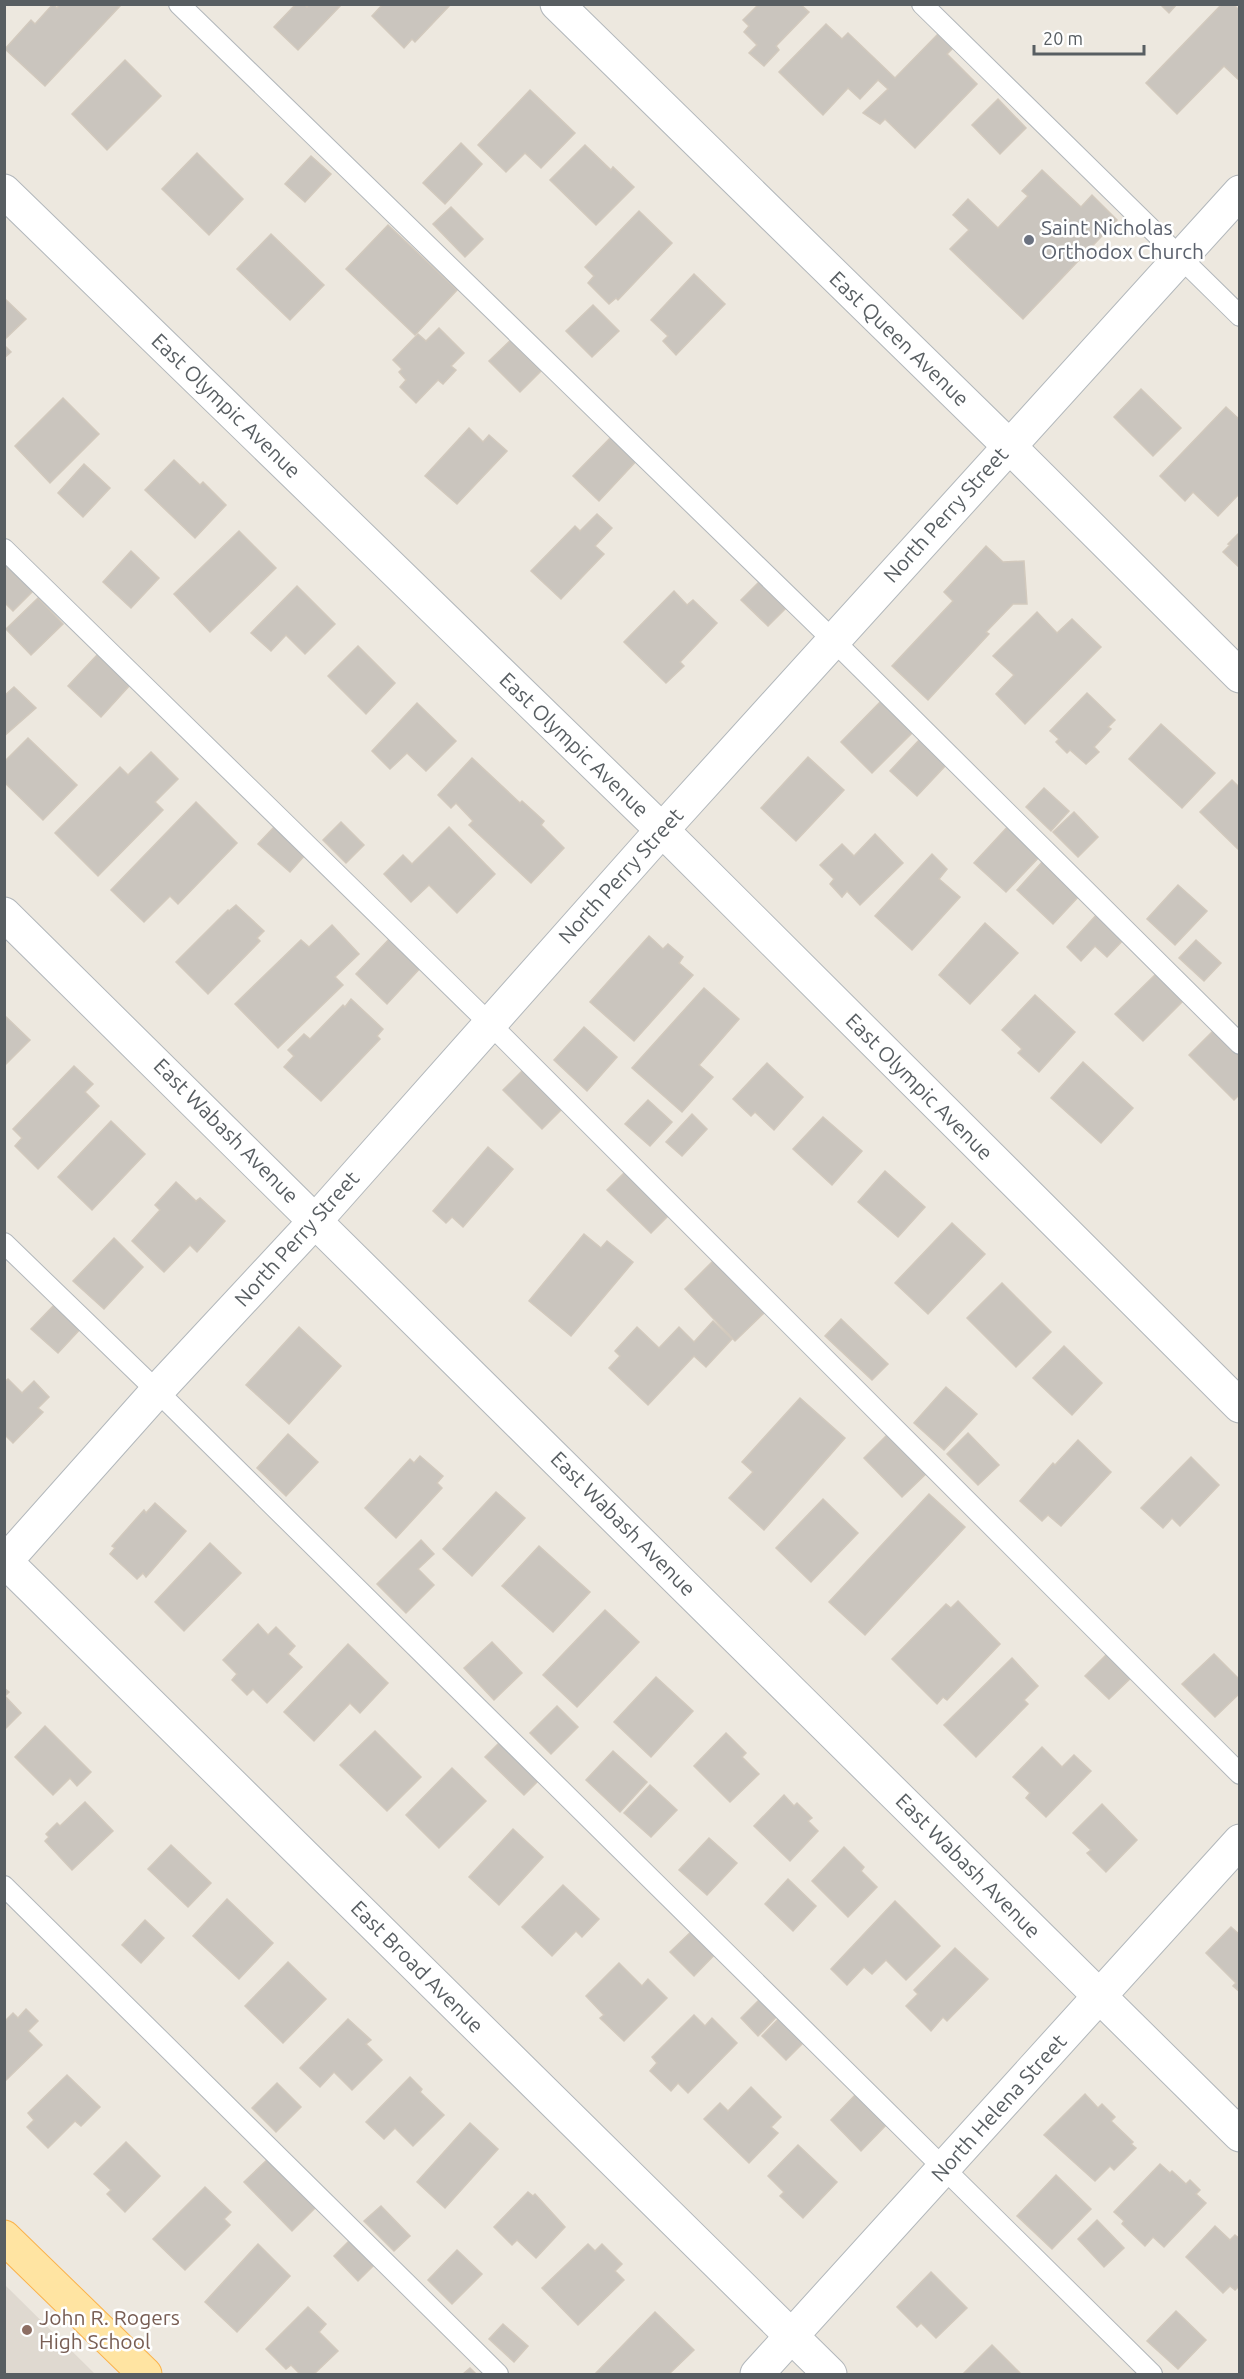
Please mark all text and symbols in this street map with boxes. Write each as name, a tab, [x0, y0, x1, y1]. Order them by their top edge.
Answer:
scale bar	[1034, 18, 1144, 56]
text: 20 m	[1043, 28, 1083, 48]
place label: Saint Nicholas Orthodox Church	[1041, 215, 1204, 263]
marker: Saint Nicholas Orthodox Church	[1022, 233, 1036, 247]
street label: East Queen Avenue	[825, 266, 974, 411]
street label: East Olympic Avenue	[147, 328, 306, 482]
street label: North Perry Street	[878, 442, 1012, 587]
street label: East Olympic Avenue	[495, 667, 654, 821]
street label: North Perry Street	[553, 803, 687, 948]
street label: East Olympic Avenue	[841, 1008, 998, 1165]
street label: East Wabash Avenue	[150, 1053, 304, 1207]
street label: North Perry Street	[229, 1166, 363, 1311]
street label: East Wabash Avenue	[547, 1446, 701, 1600]
street label: East Wabash Avenue	[892, 1788, 1046, 1942]
street label: East Broad Avenue	[347, 1895, 489, 2037]
street label: North Helena Street	[926, 2029, 1071, 2186]
place label: John R. Rogers High School	[39, 2305, 180, 2353]
marker: John R. Rogers High School	[20, 2323, 34, 2337]

